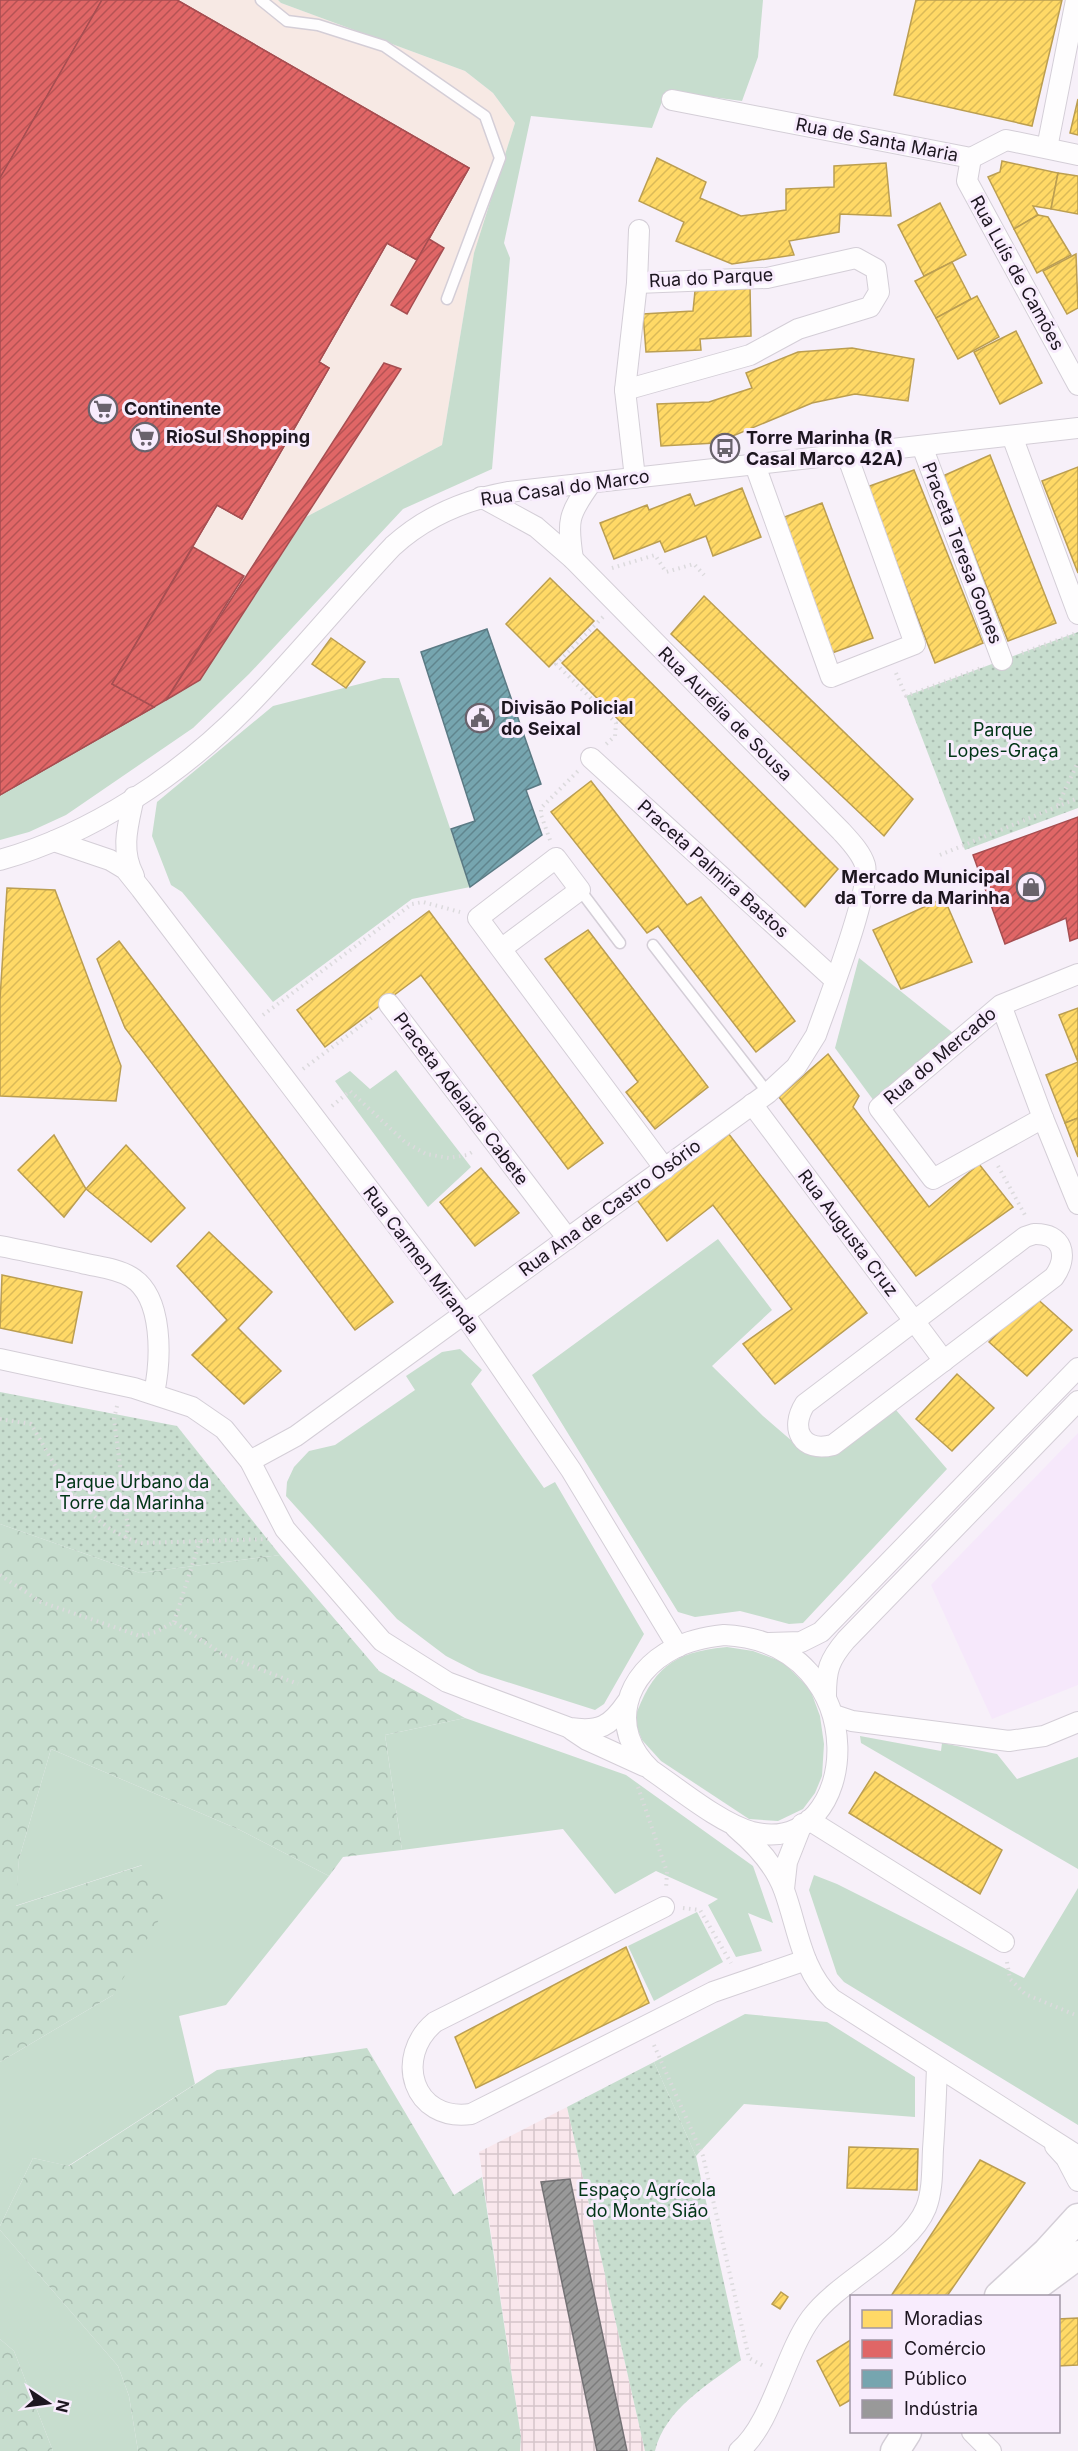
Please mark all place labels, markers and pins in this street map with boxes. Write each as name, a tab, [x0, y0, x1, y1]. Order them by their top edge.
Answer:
supermarket icon: Continente	[87, 393, 119, 425]
place label: Continente	[124, 398, 222, 419]
supermarket icon: RioSul Shopping	[129, 421, 161, 453]
place label: RioSul Shopping	[166, 426, 310, 447]
place label: Torre Marinha (R Casal Marco 42A)	[746, 427, 903, 469]
bus stop icon: Torre Marinha (R Casal Marco 42A)	[709, 432, 741, 464]
place label: Divisão Policial do Seixal	[501, 697, 634, 739]
public building icon: Divisão Policial do Seixal	[464, 702, 496, 734]
place label: Mercado Municipal da Torre da Marinha	[834, 866, 1010, 908]
shop icon: Mercado Municipal da Torre da Marinha	[1015, 871, 1047, 903]

